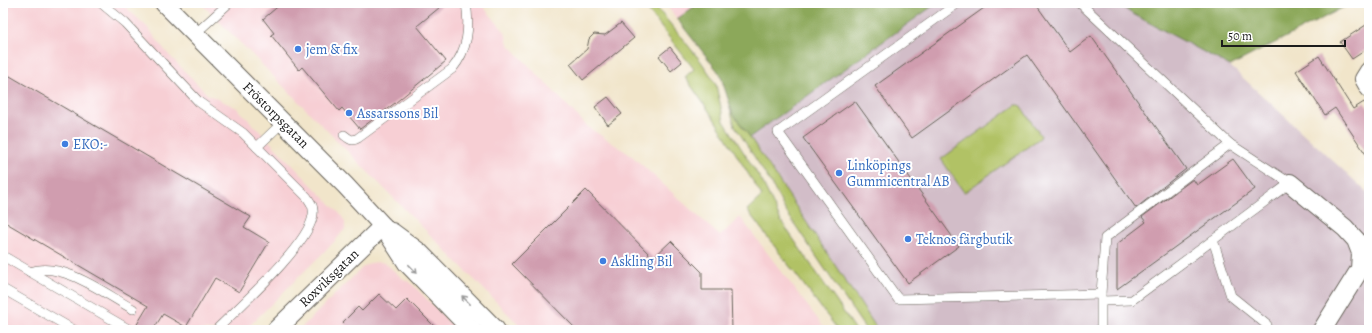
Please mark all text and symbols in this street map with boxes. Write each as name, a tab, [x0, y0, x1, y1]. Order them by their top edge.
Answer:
scale bar	[1222, 22, 1345, 48]
text: 50 m	[1228, 28, 1252, 44]
place label: jem & fix	[306, 40, 358, 59]
marker: jem & fix	[293, 44, 303, 54]
street label: Fröstorpsgatan	[239, 78, 314, 153]
place label: Assarssons Bil	[356, 104, 439, 123]
marker: Assarssons Bil	[344, 108, 354, 118]
place label: EKO:-	[73, 135, 108, 154]
marker: EKO:-	[60, 139, 70, 149]
place label: Linköpings Gummicentral AB	[847, 156, 950, 191]
marker: Linköpings Gummicentral AB	[834, 168, 844, 178]
place label: Teknos färgbutik	[916, 230, 1013, 249]
marker: Teknos färgbutik	[903, 234, 913, 244]
street label: Roxviksgatan	[295, 244, 363, 311]
place label: Askling Bil	[610, 252, 673, 271]
marker: Askling Bil	[598, 256, 608, 266]
one-way arrow	[408, 264, 418, 274]
one-way arrow	[461, 295, 471, 305]

